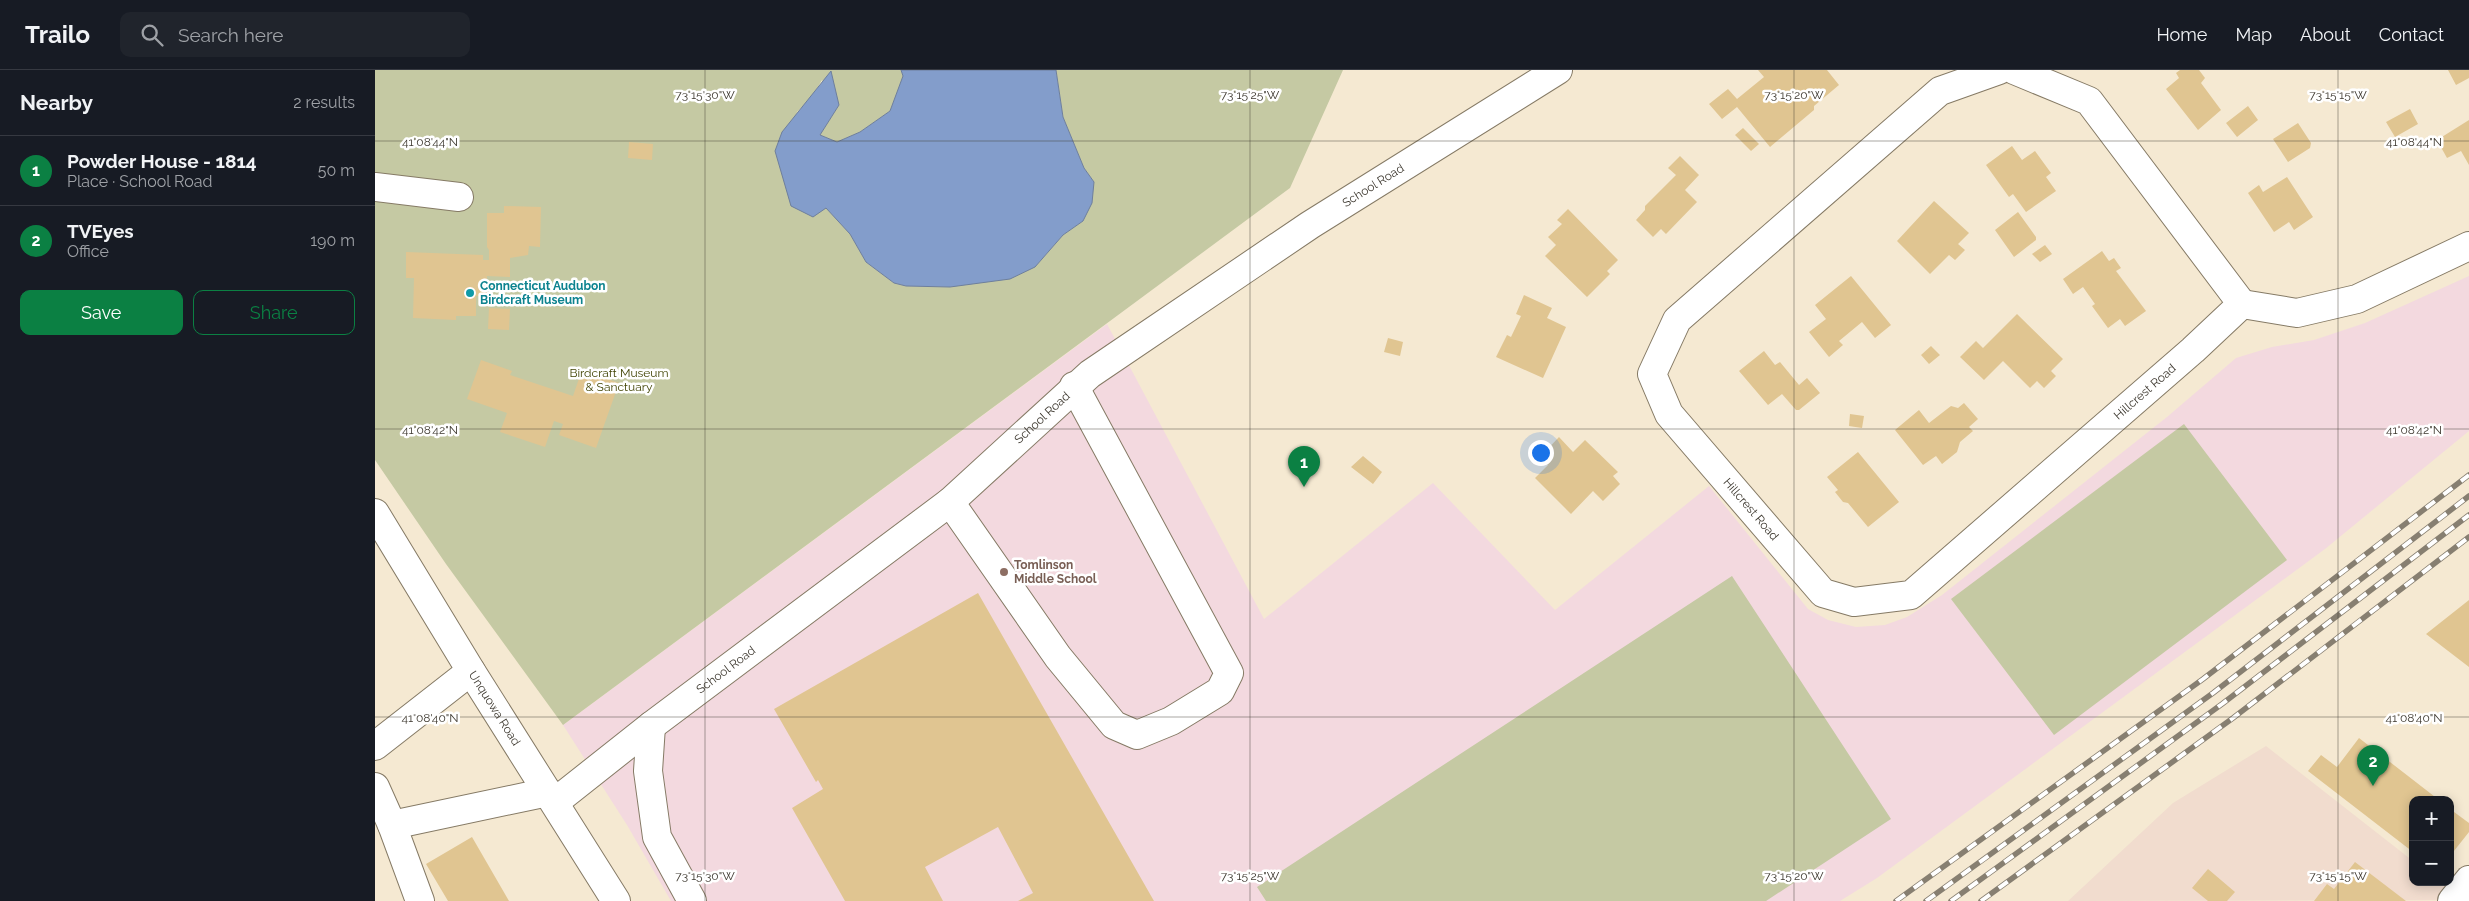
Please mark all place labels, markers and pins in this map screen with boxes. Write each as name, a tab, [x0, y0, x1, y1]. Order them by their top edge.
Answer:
place label: Connecticut Audubon Birdcraft Museum	[480, 279, 606, 307]
marker: Connecticut Audubon Birdcraft Museum	[464, 287, 476, 299]
pin: 1	[1288, 446, 1320, 487]
place label: Tomlinson Middle School	[1014, 558, 1097, 586]
marker: Tomlinson Middle School	[998, 566, 1010, 578]
pin: 2	[2357, 745, 2389, 786]

